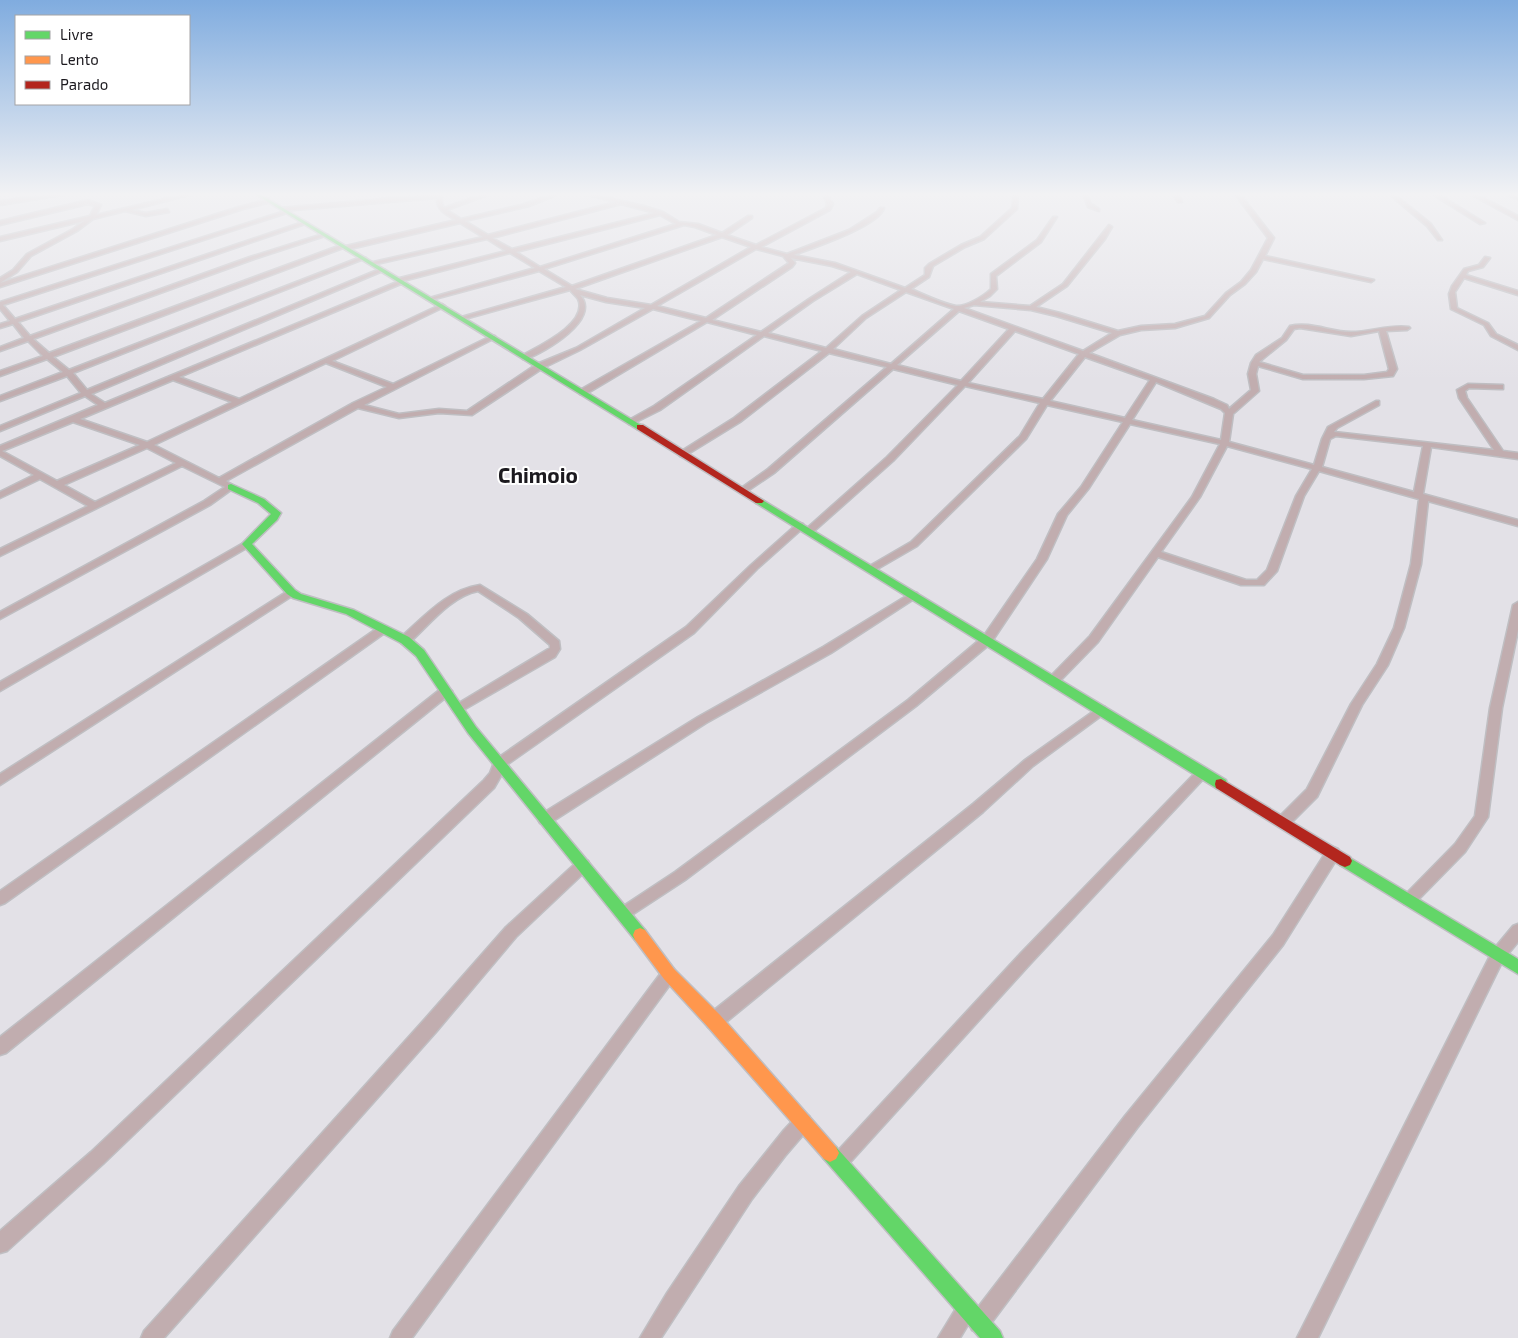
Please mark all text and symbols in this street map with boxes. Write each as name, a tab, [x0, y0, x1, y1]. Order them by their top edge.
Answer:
legend	[15, 15, 190, 105]
text: Livre	[60, 25, 93, 43]
text: Lento	[60, 50, 99, 68]
text: Parado	[60, 75, 108, 93]
district label: Chimoio	[498, 462, 578, 487]

